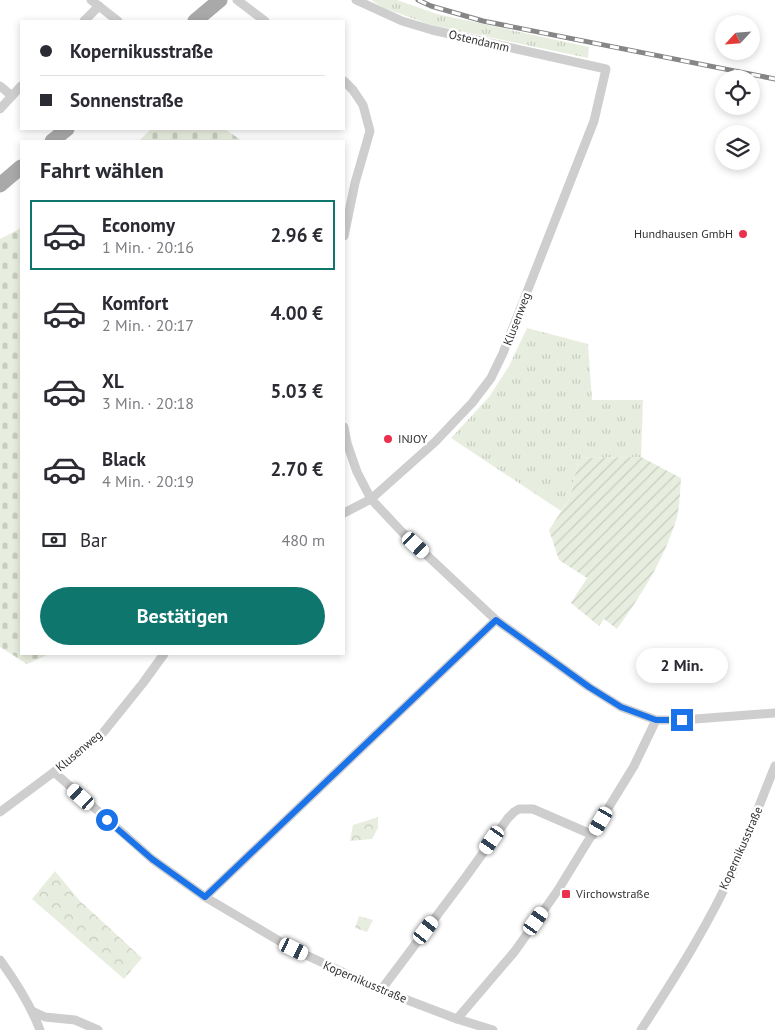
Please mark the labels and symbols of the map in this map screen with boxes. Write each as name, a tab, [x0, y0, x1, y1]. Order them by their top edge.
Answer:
north arrow	[715, 15, 760, 60]
street label: Ostendamm	[447, 26, 511, 55]
place label: Hundhausen GmbH	[634, 226, 733, 241]
marker: Hundhausen GmbH	[737, 228, 749, 240]
street label: Klusenweg	[499, 290, 534, 348]
place label: INJOY	[398, 431, 428, 446]
marker: INJOY	[382, 433, 394, 445]
car	[399, 529, 432, 561]
callout: 2 Min.	[636, 648, 728, 682]
route end	[671, 709, 693, 731]
street label: Klusenweg	[52, 727, 105, 774]
car	[64, 781, 97, 813]
car	[587, 804, 614, 838]
street label: Kopernikusstraße	[716, 804, 766, 892]
route start	[96, 809, 118, 831]
car	[477, 823, 506, 857]
place label: Virchowstraße	[575, 886, 650, 901]
marker: Virchowstraße	[560, 888, 572, 900]
car	[521, 904, 550, 938]
car	[410, 914, 441, 946]
car	[277, 936, 310, 962]
street label: Kopernikusstraße	[321, 957, 409, 1006]

